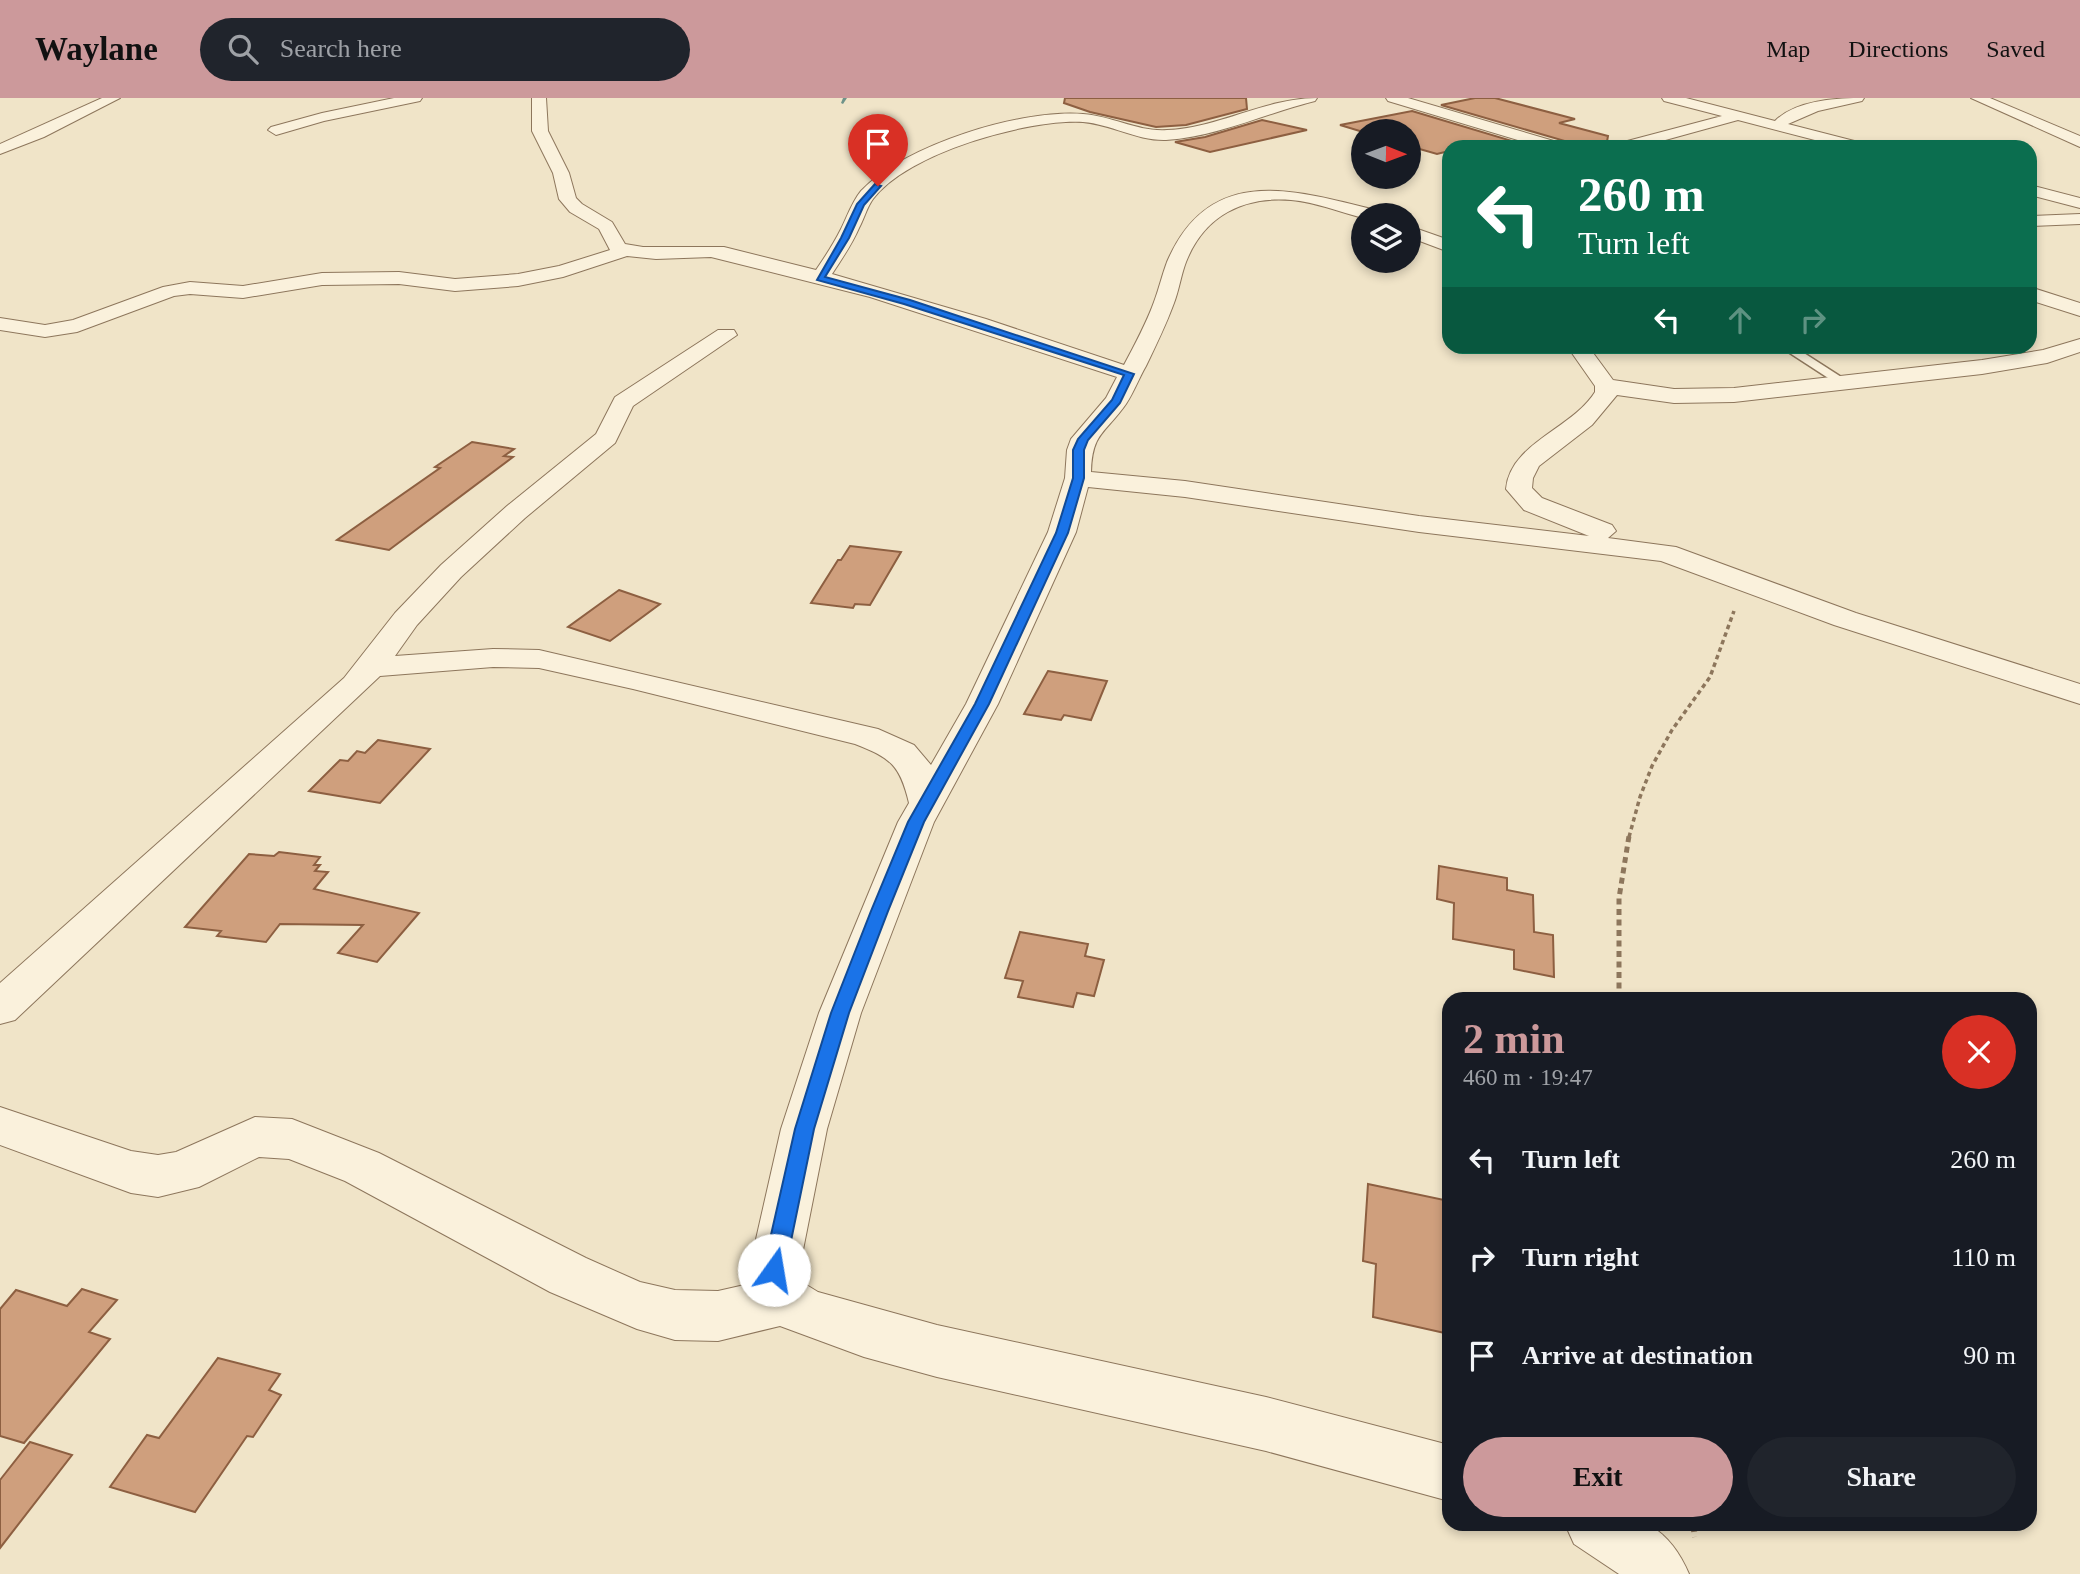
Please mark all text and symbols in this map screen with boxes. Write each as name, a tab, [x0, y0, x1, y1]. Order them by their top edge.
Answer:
search box	[200, 18, 690, 81]
icon: search	[224, 30, 262, 68]
text: Waylane	[35, 31, 158, 67]
text: Search here	[280, 34, 402, 63]
text: Map	[1766, 36, 1810, 62]
text: Directions	[1848, 36, 1948, 62]
text: Saved	[1986, 36, 2045, 62]
pin	[848, 114, 908, 186]
north arrow	[1351, 119, 1421, 189]
map controls	[1351, 119, 1421, 273]
icon: arrive	[859, 125, 897, 163]
text: 260 m	[1578, 167, 1705, 222]
icon: left	[1463, 168, 1554, 259]
button: layers	[1351, 203, 1421, 273]
text: Turn left	[1578, 225, 1690, 261]
icon: left	[1648, 301, 1686, 339]
icon: ahead	[1721, 301, 1759, 339]
icon: right	[1794, 301, 1832, 339]
button: close	[1942, 1015, 2016, 1089]
text: 2 min	[1463, 1016, 1565, 1062]
text: 460 m · 19:47	[1463, 1065, 1593, 1090]
icon: left	[1463, 1141, 1501, 1179]
text: Turn left	[1522, 1145, 1620, 1174]
text: 260 m	[1950, 1145, 2016, 1174]
position arrow	[737, 1233, 811, 1307]
icon: right	[1463, 1239, 1501, 1277]
text: Turn right	[1522, 1243, 1639, 1272]
text: 110 m	[1951, 1243, 2016, 1272]
icon: arrive	[1463, 1337, 1501, 1375]
text: Arrive at destination	[1522, 1341, 1753, 1370]
text: 90 m	[1963, 1341, 2016, 1370]
button: Exit	[1463, 1437, 1733, 1517]
button: Share	[1747, 1437, 2016, 1517]

